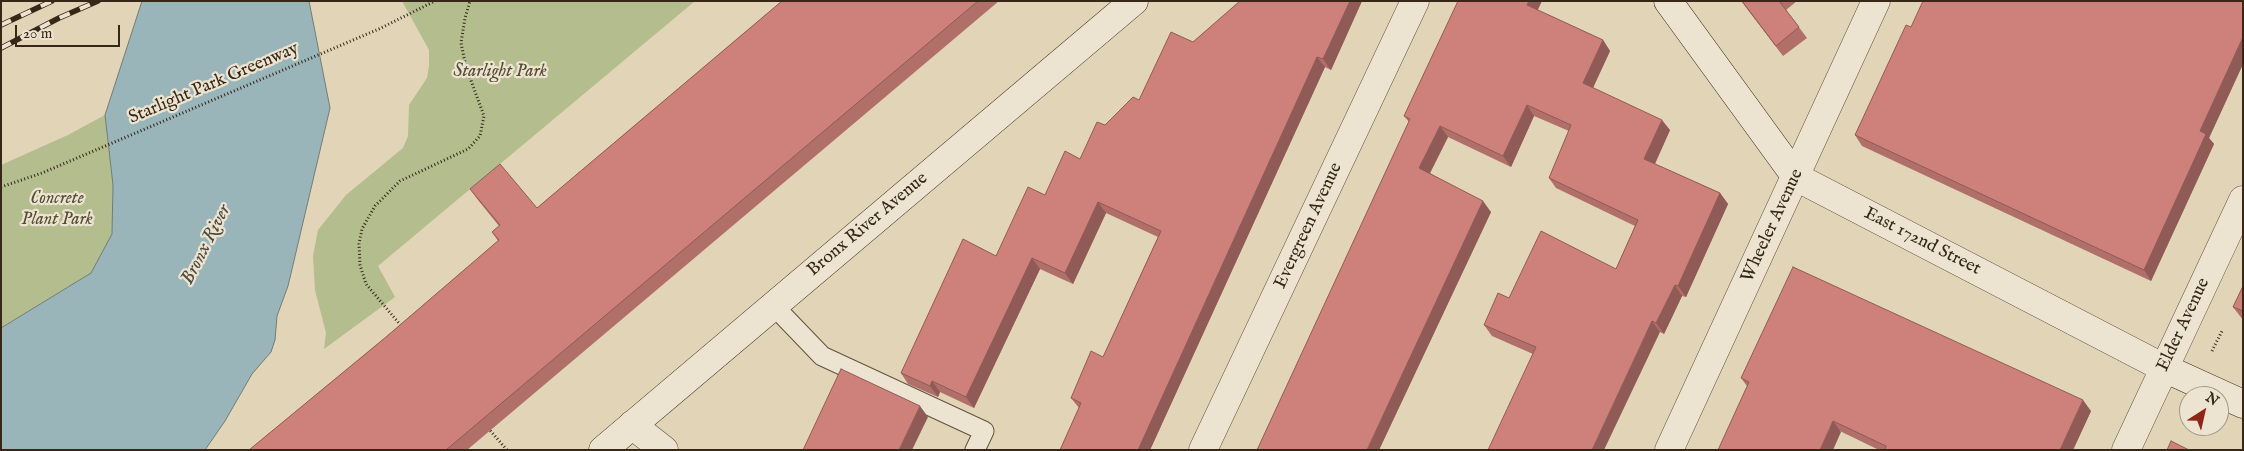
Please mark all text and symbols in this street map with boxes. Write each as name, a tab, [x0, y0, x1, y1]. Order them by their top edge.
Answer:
scale bar	[18, 15, 122, 47]
text: 20 m	[23, 24, 52, 43]
street label: Starlight Park Greenway	[126, 38, 302, 130]
park label: Starlight Park	[453, 61, 547, 83]
street label: Evergreen Avenue	[1270, 160, 1348, 292]
street label: Wheeler Avenue	[1737, 166, 1809, 286]
street label: Bronx River Avenue	[803, 168, 933, 282]
park label: Concrete Plant Park	[21, 188, 93, 230]
water label: Bronx River	[177, 201, 237, 289]
street label: East 172nd Street	[1860, 203, 1984, 281]
street label: Elder Avenue	[2153, 275, 2215, 375]
north arrow	[2179, 386, 2229, 436]
text: N	[2202, 389, 2222, 410]

